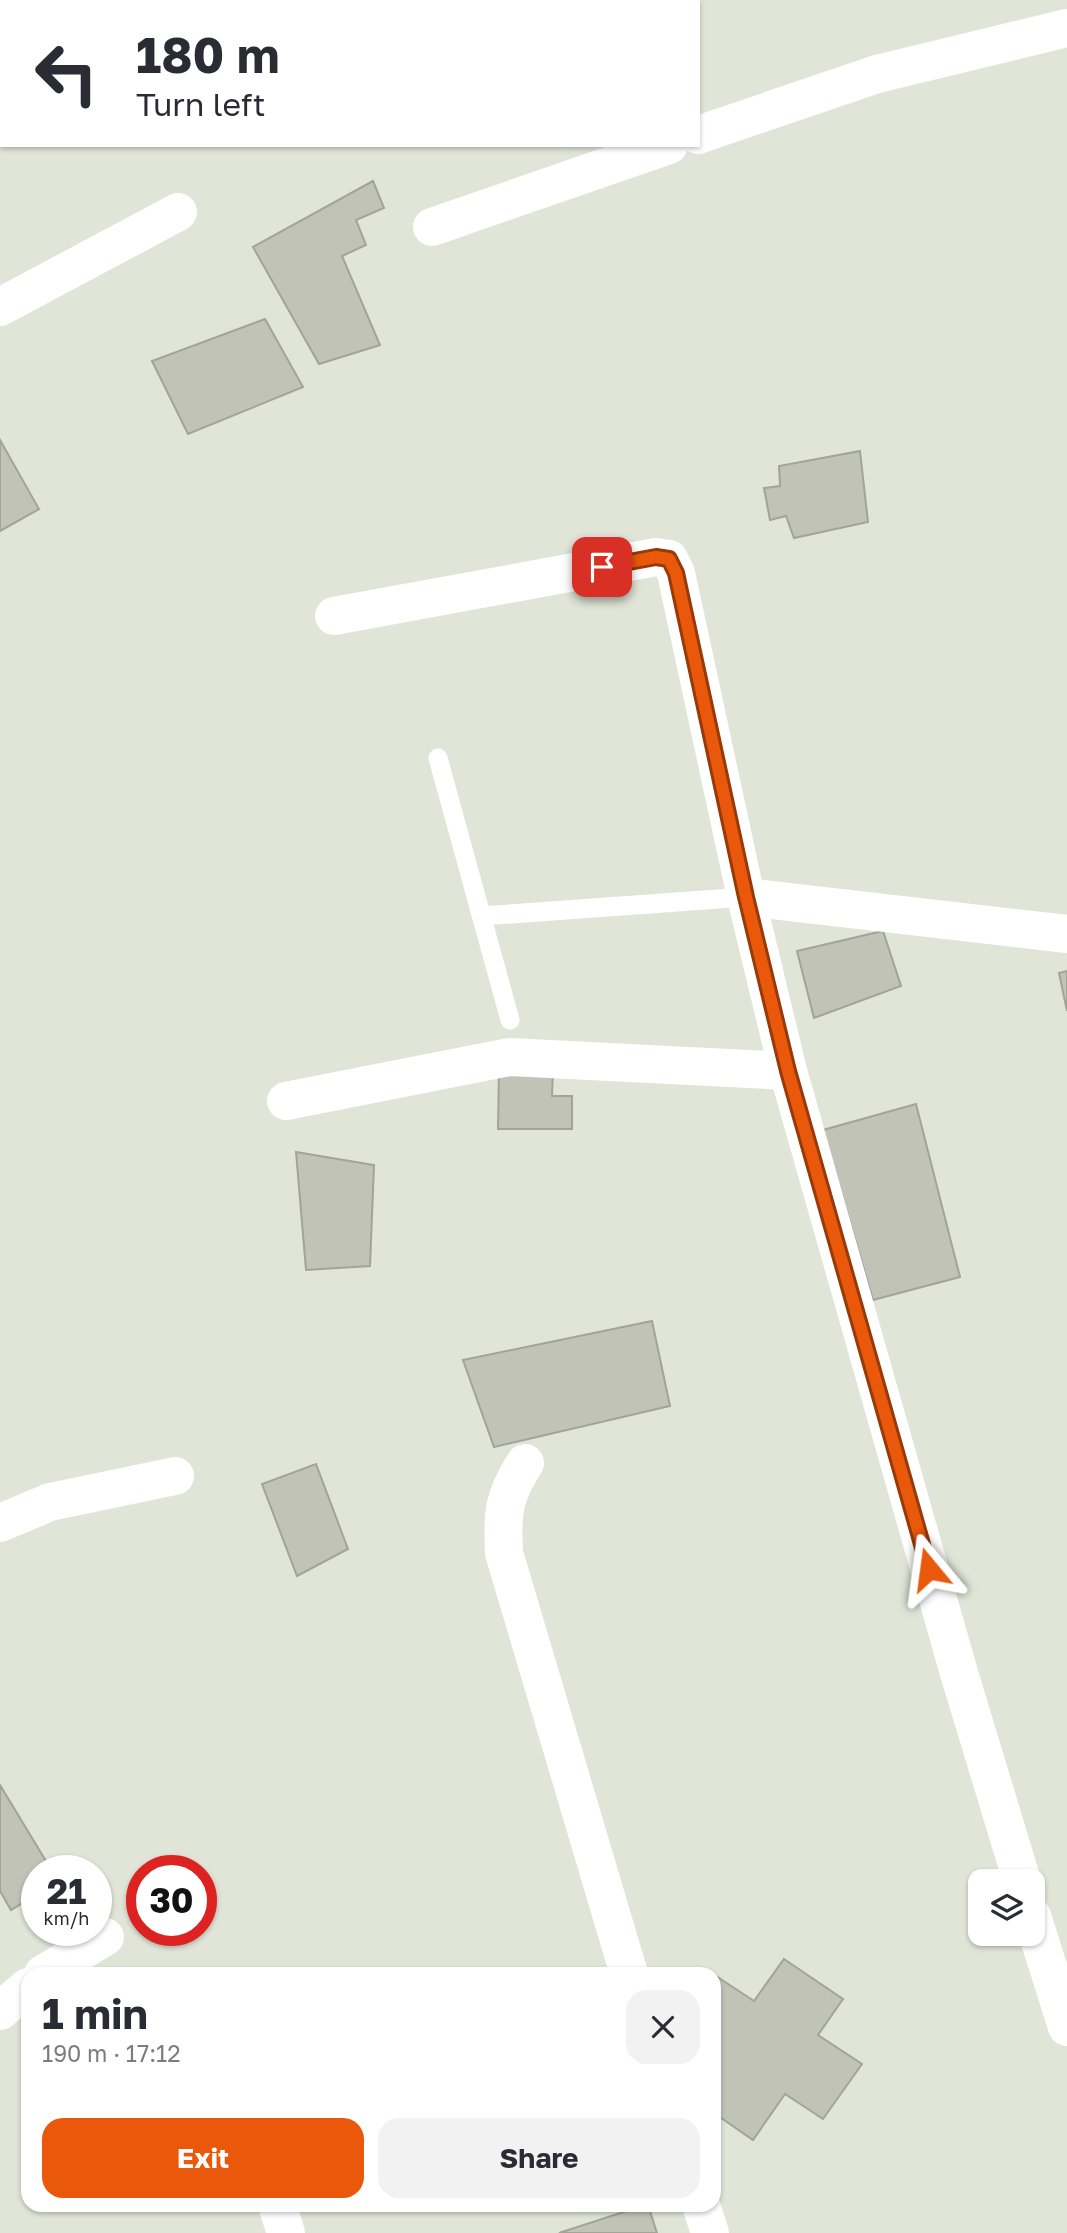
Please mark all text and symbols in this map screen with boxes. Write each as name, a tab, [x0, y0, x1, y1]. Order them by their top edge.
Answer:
text: 180 m	[136, 25, 280, 84]
icon: left	[21, 28, 112, 119]
text: Turn left	[136, 85, 265, 123]
pin	[572, 537, 632, 597]
icon: arrive	[583, 548, 621, 586]
position arrow	[892, 1532, 966, 1606]
speed limit sign: 30	[126, 1855, 217, 1946]
map controls	[968, 1869, 1045, 1946]
button: layers	[968, 1869, 1045, 1946]
text: 21	[47, 1870, 86, 1912]
text: km/h	[44, 1907, 89, 1929]
text: 1 min	[42, 1988, 148, 2038]
button: close	[626, 1990, 700, 2064]
text: 190 m · 17:12	[42, 2039, 181, 2067]
button: Exit	[42, 2118, 364, 2198]
button: Share	[378, 2118, 700, 2198]

